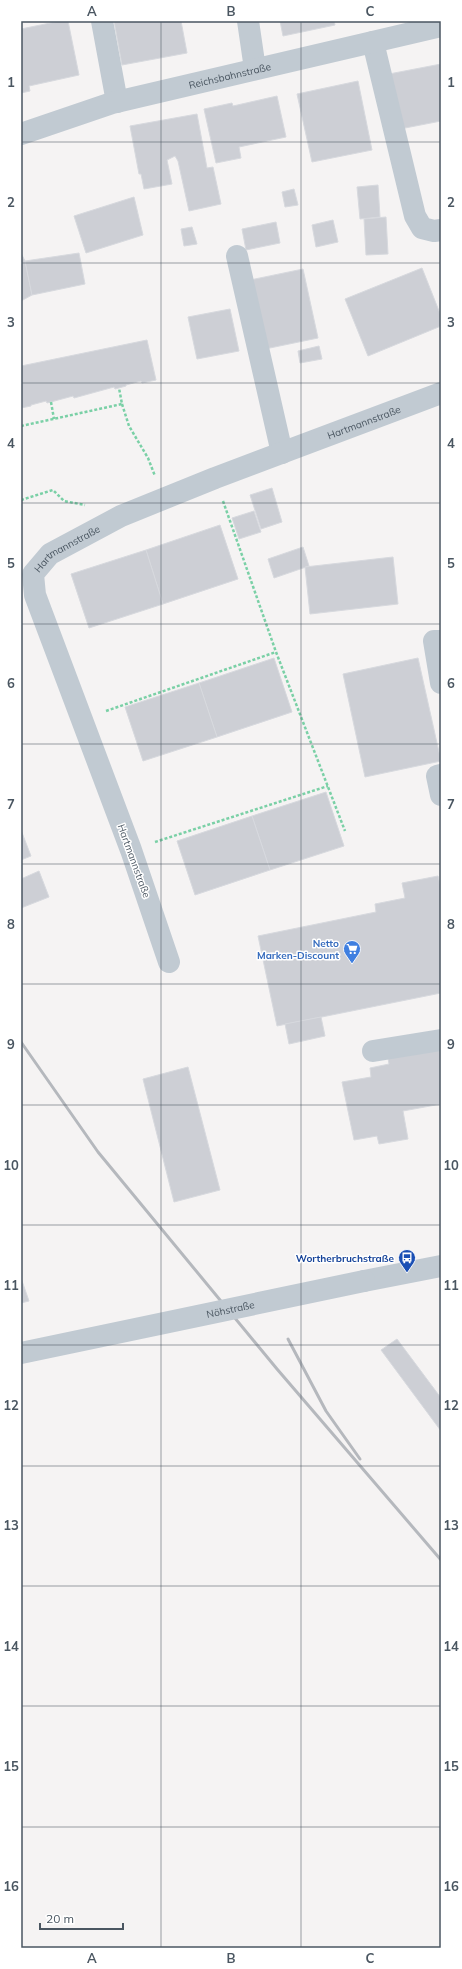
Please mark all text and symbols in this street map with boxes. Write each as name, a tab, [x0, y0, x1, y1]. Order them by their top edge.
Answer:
text: A	[87, 3, 97, 19]
text: B	[227, 3, 236, 19]
text: C	[366, 3, 375, 19]
street label: Reichsbahnstraße	[187, 60, 272, 91]
text: 1	[7, 74, 15, 90]
text: 1	[447, 74, 455, 90]
text: 2	[7, 194, 15, 210]
text: 2	[447, 194, 455, 210]
text: 3	[7, 314, 15, 330]
text: 3	[447, 314, 455, 330]
street label: Hartmannstraße	[325, 402, 402, 442]
text: 4	[7, 435, 15, 451]
text: 4	[447, 435, 455, 451]
street label: Hartmannstraße	[31, 522, 102, 575]
text: 5	[7, 555, 15, 571]
text: 5	[447, 555, 455, 571]
text: 6	[7, 675, 15, 691]
text: 6	[447, 675, 455, 691]
text: 7	[7, 796, 15, 812]
text: 7	[447, 796, 455, 812]
street label: Hartmannstraße	[115, 822, 153, 900]
text: 8	[7, 916, 15, 932]
text: 8	[447, 916, 455, 932]
place label: Netto Marken-Discount	[257, 937, 339, 962]
supermarket icon: Netto Marken-Discount	[342, 939, 362, 964]
text: 9	[7, 1036, 15, 1052]
text: 9	[447, 1036, 455, 1052]
text: 10	[3, 1157, 19, 1173]
text: 10	[443, 1157, 459, 1173]
bus stop icon: Wortherbruchstraße	[397, 1248, 417, 1273]
place label: Wortherbruchstraße	[296, 1252, 395, 1265]
text: 11	[3, 1277, 19, 1293]
text: 11	[443, 1277, 459, 1293]
street label: Nöhstraße	[205, 1298, 256, 1320]
text: 12	[3, 1397, 19, 1413]
text: 12	[443, 1397, 459, 1413]
text: 13	[3, 1517, 19, 1533]
text: 13	[443, 1517, 459, 1533]
text: 14	[3, 1638, 19, 1654]
text: 14	[443, 1638, 459, 1654]
text: 15	[3, 1758, 19, 1774]
text: 15	[443, 1758, 459, 1774]
text: 16	[3, 1878, 19, 1894]
text: 16	[443, 1878, 459, 1894]
scale bar	[40, 1905, 123, 1931]
text: 20 m	[46, 1911, 74, 1926]
text: A	[87, 1950, 97, 1966]
text: B	[227, 1950, 236, 1966]
text: C	[366, 1950, 375, 1966]

